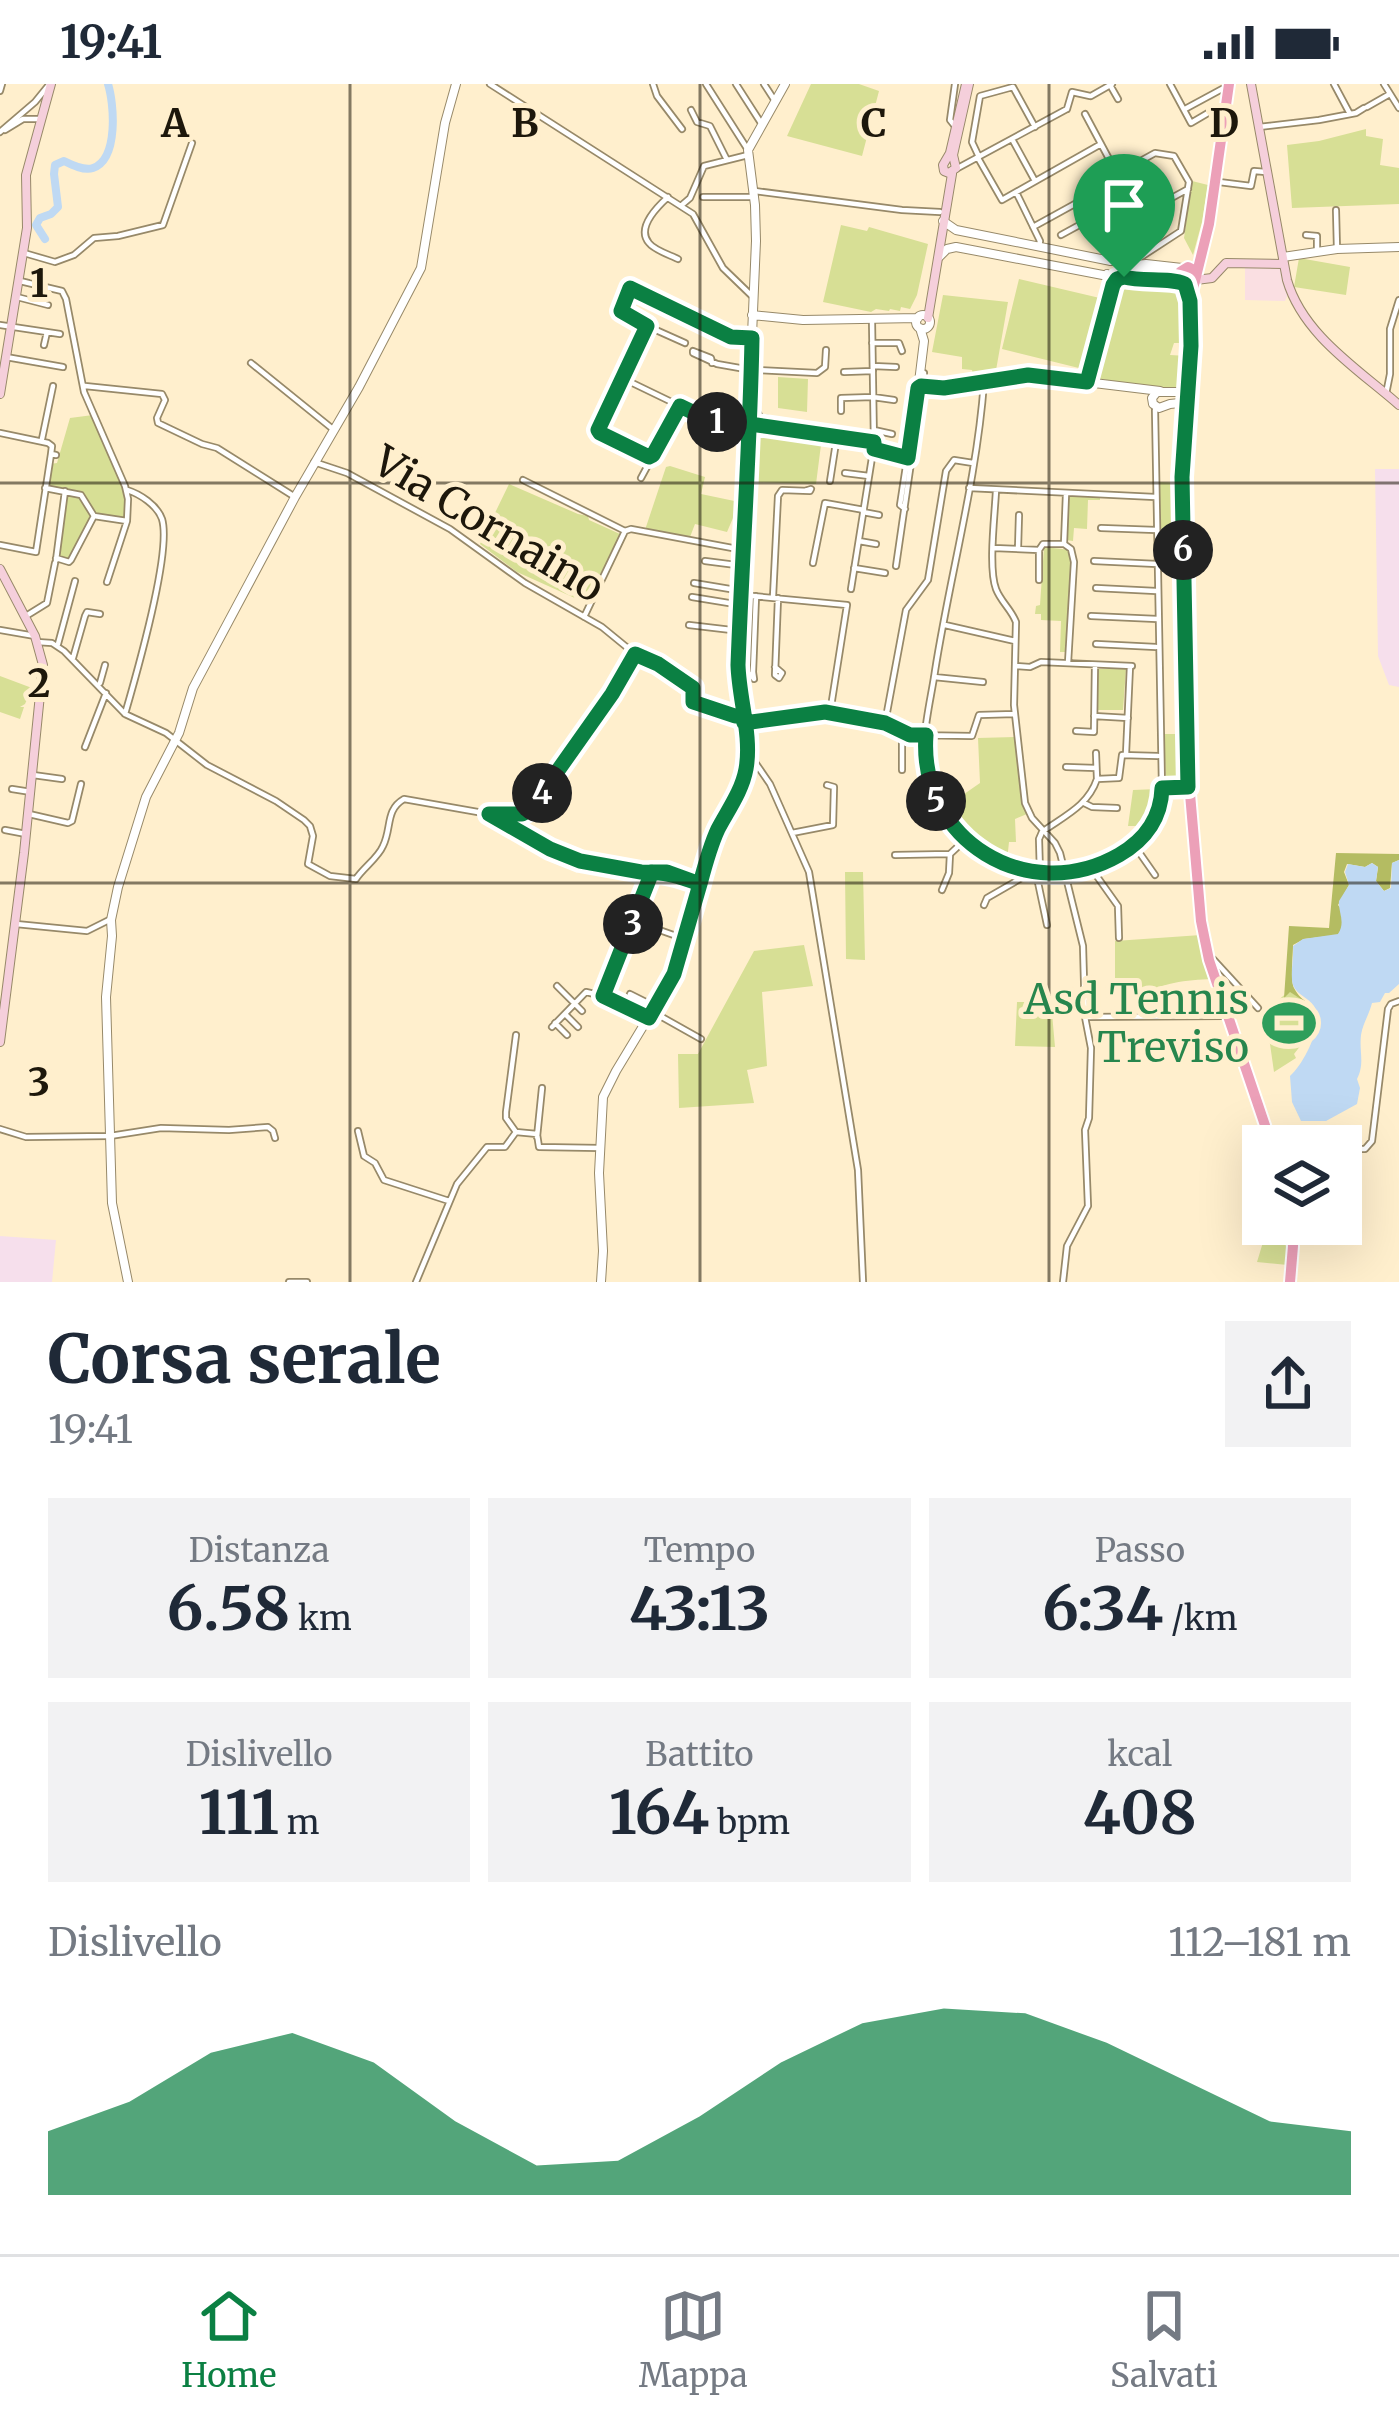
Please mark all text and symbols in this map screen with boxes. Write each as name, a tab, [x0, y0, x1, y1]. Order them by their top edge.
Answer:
text: 19:41	[60, 14, 162, 70]
text: A	[160, 99, 190, 148]
text: B	[511, 99, 539, 148]
text: C	[861, 99, 887, 148]
text: D	[1209, 99, 1239, 148]
pin	[1073, 154, 1175, 277]
icon: arrive	[1091, 172, 1157, 238]
text: 1	[30, 259, 48, 308]
pin: 1	[687, 392, 747, 452]
text: 1	[709, 401, 725, 442]
street label: Via Cornaino	[363, 434, 614, 613]
pin: 6	[1153, 520, 1213, 580]
text: 6	[1173, 529, 1193, 570]
text: 2	[28, 659, 50, 708]
pin: 4	[512, 763, 572, 823]
pin: 5	[906, 771, 966, 831]
text: 4	[532, 772, 552, 813]
text: 5	[926, 780, 946, 821]
pin: 3	[603, 894, 663, 954]
text: 3	[624, 903, 642, 944]
place label: Asd Tennis Treviso	[1023, 973, 1249, 1073]
sports icon: Asd Tennis Treviso	[1260, 994, 1318, 1052]
text: 3	[28, 1058, 50, 1107]
map controls	[1242, 1125, 1362, 1245]
button: layers	[1242, 1125, 1362, 1245]
text: Corsa serale	[48, 1318, 441, 1401]
button: share	[1225, 1321, 1351, 1447]
text: 19:41	[48, 1405, 133, 1454]
text: Distanza	[189, 1530, 329, 1571]
text: Tempo	[644, 1530, 755, 1571]
text: Passo	[1095, 1530, 1185, 1571]
text: 6.58	[167, 1571, 290, 1646]
text: 43:13	[629, 1571, 770, 1646]
text: 6:34	[1042, 1571, 1163, 1646]
text: km	[290, 1598, 352, 1639]
text: /km	[1163, 1598, 1238, 1639]
text: Dislivello	[186, 1734, 333, 1775]
text: Battito	[645, 1734, 754, 1775]
text: kcal	[1107, 1734, 1172, 1775]
text: 111	[199, 1775, 279, 1850]
text: 164	[609, 1775, 709, 1850]
text: 408	[1083, 1775, 1197, 1850]
text: m	[279, 1802, 320, 1843]
text: bpm	[709, 1802, 790, 1843]
text: Dislivello	[48, 1918, 222, 1967]
text: 112–181 m	[1168, 1918, 1351, 1967]
tab: Home	[181, 2283, 276, 2396]
tab: Mappa	[639, 2283, 748, 2396]
tab: Salvati	[1110, 2283, 1218, 2396]

